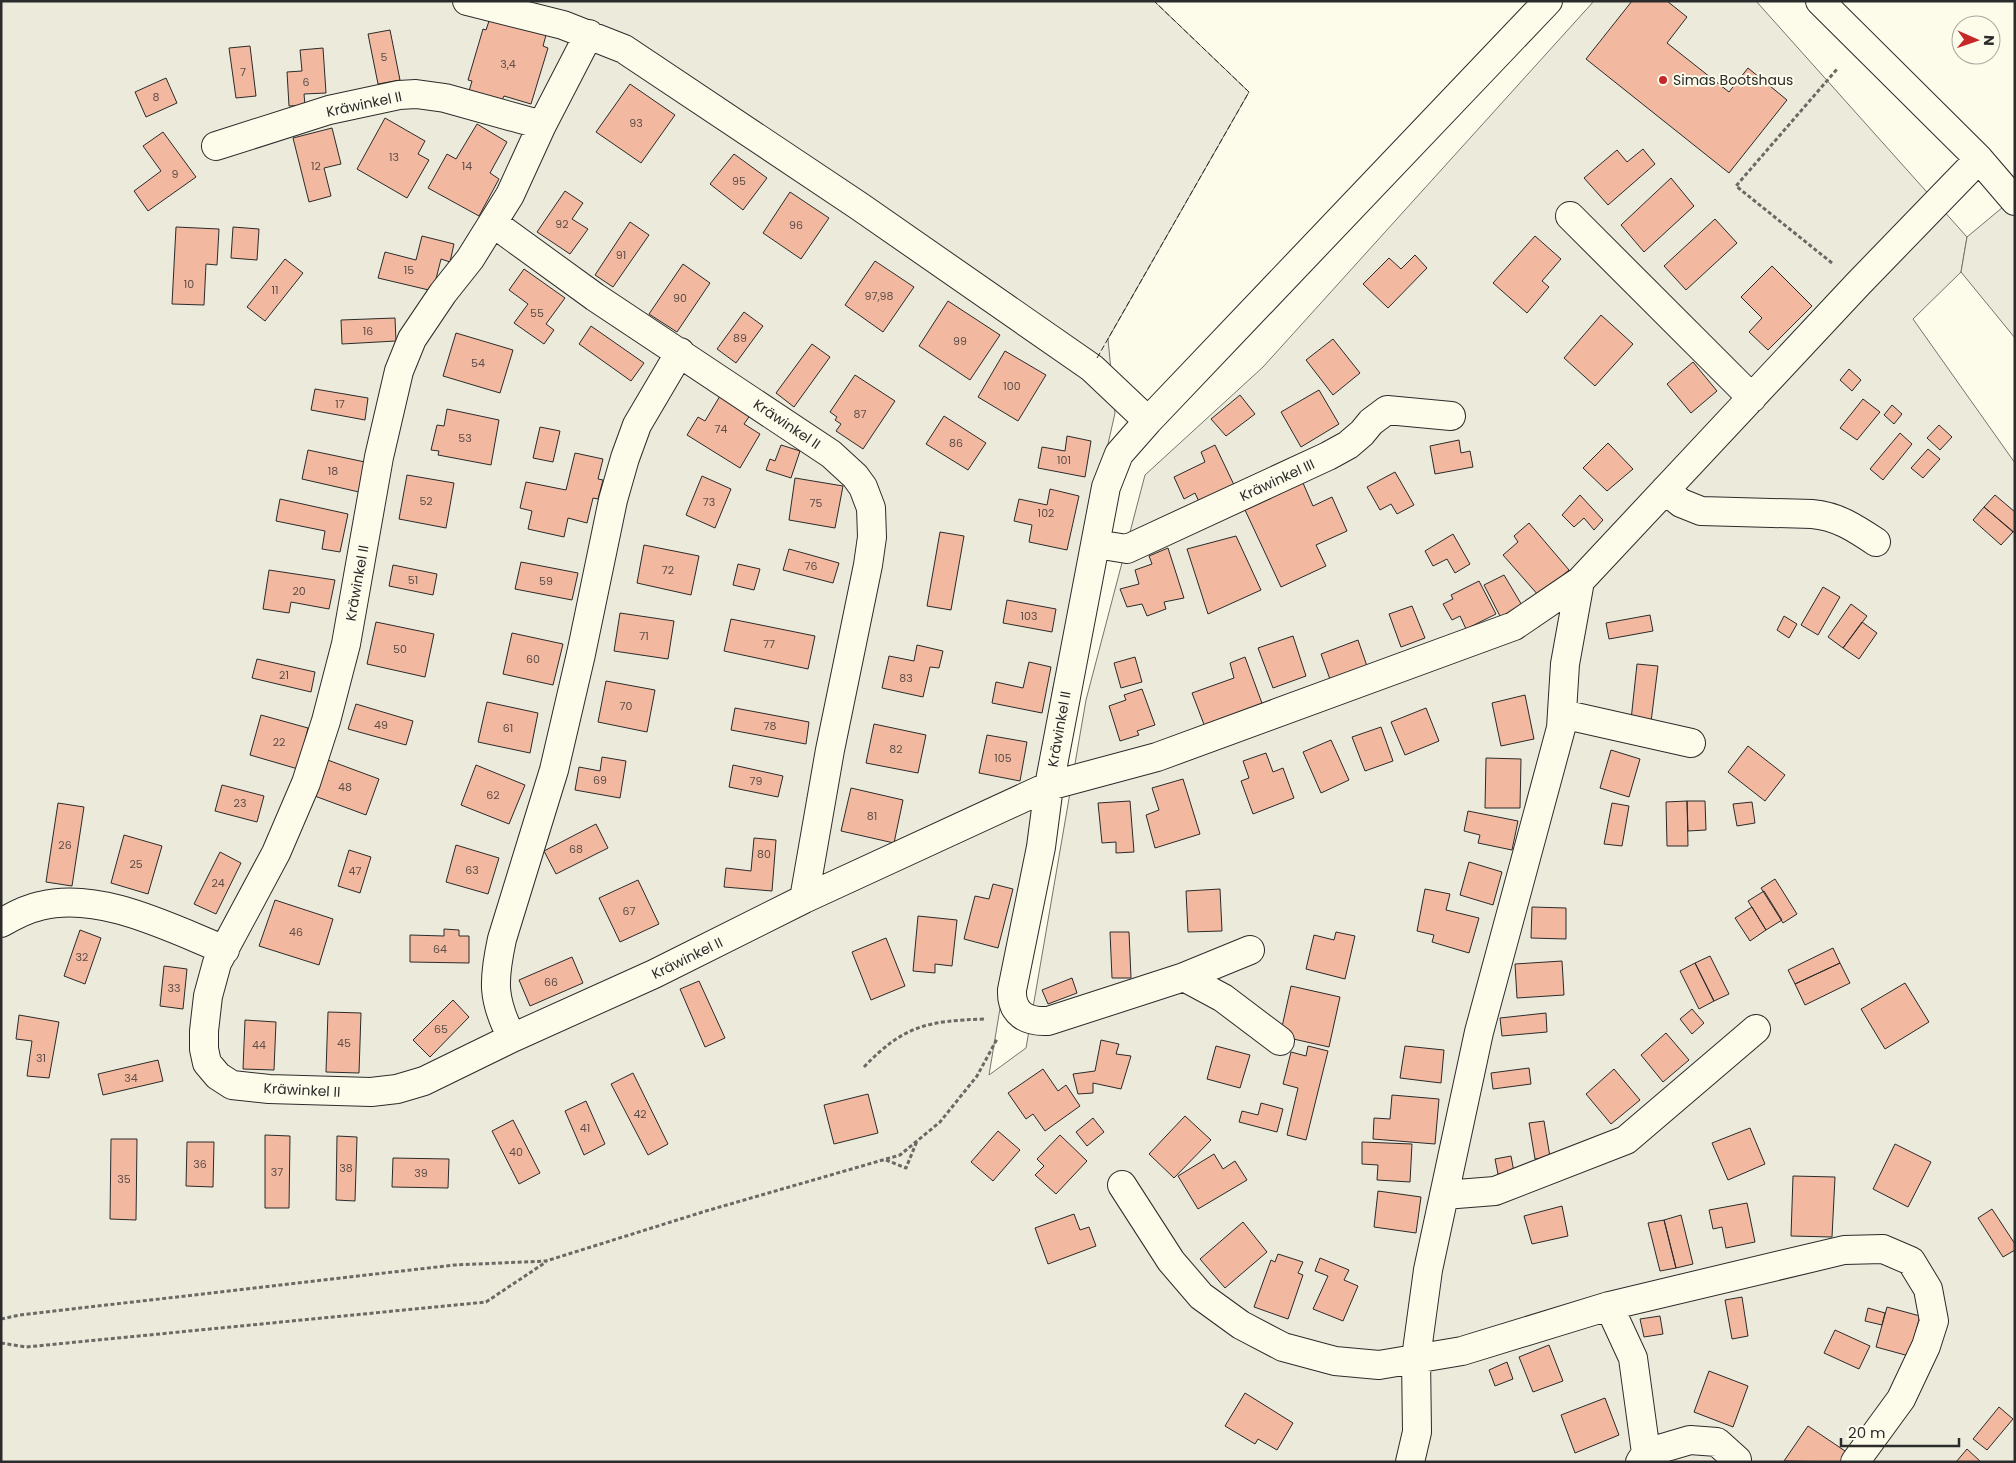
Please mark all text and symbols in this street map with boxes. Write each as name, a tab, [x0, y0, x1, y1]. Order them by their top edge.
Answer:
north arrow	[1951, 15, 2001, 65]
text: N	[1979, 35, 1999, 46]
house number: 5	[381, 49, 388, 65]
house number: 3,4	[500, 56, 516, 72]
house number: 7	[240, 64, 246, 80]
place label: Simas Bootshaus	[1673, 70, 1793, 90]
house number: 6	[303, 74, 310, 90]
marker: Simas Bootshaus	[1657, 74, 1669, 86]
street label: Kräwinkel II	[324, 86, 404, 122]
house number: 8	[153, 89, 160, 105]
house number: 93	[629, 115, 643, 131]
house number: 13	[389, 149, 399, 165]
house number: 12	[311, 158, 321, 174]
house number: 14	[462, 158, 472, 174]
house number: 9	[172, 166, 179, 182]
house number: 95	[732, 173, 746, 189]
house number: 92	[555, 216, 569, 232]
house number: 96	[789, 217, 803, 233]
house number: 91	[616, 247, 626, 263]
house number: 15	[404, 262, 414, 278]
house number: 10	[184, 276, 194, 292]
house number: 11	[271, 282, 279, 298]
house number: 97,98	[865, 288, 894, 304]
house number: 90	[673, 290, 687, 306]
house number: 55	[530, 305, 544, 321]
house number: 16	[363, 323, 373, 339]
house number: 89	[733, 330, 747, 346]
house number: 99	[953, 333, 967, 349]
house number: 54	[471, 355, 485, 371]
house number: 100	[1003, 378, 1021, 394]
street label: Kräwinkel II	[750, 394, 824, 454]
house number: 17	[335, 396, 345, 412]
house number: 87	[854, 406, 866, 422]
house number: 74	[715, 421, 728, 437]
house number: 53	[458, 430, 472, 446]
house number: 86	[949, 435, 963, 451]
house number: 101	[1057, 452, 1071, 468]
street label: Kräwinkel III	[1236, 454, 1318, 506]
house number: 18	[328, 463, 338, 479]
house number: 52	[419, 493, 433, 509]
house number: 73	[703, 494, 715, 510]
house number: 75	[810, 495, 823, 511]
house number: 102	[1038, 505, 1054, 521]
street label: Kräwinkel II	[340, 543, 374, 623]
house number: 76	[805, 558, 818, 574]
house number: 72	[662, 562, 674, 578]
house number: 51	[408, 572, 418, 588]
house number: 59	[539, 573, 553, 589]
house number: 20	[292, 583, 306, 599]
house number: 103	[1021, 608, 1037, 624]
house number: 71	[639, 628, 649, 644]
house number: 77	[763, 636, 775, 652]
house number: 50	[393, 641, 407, 657]
house number: 60	[526, 651, 540, 667]
house number: 21	[279, 667, 289, 683]
house number: 83	[899, 670, 913, 686]
street label: Kräwinkel II	[1042, 689, 1076, 769]
house number: 70	[620, 698, 633, 714]
house number: 49	[374, 717, 388, 733]
house number: 78	[764, 718, 777, 734]
house number: 61	[503, 720, 513, 736]
house number: 22	[273, 734, 285, 750]
house number: 82	[889, 741, 903, 757]
house number: 105	[994, 750, 1012, 766]
house number: 69	[593, 772, 607, 788]
house number: 79	[750, 773, 763, 789]
house number: 48	[338, 779, 352, 795]
house number: 62	[486, 787, 500, 803]
house number: 23	[234, 795, 246, 811]
house number: 81	[867, 808, 877, 824]
house number: 26	[58, 837, 72, 853]
house number: 68	[569, 841, 583, 857]
house number: 80	[757, 846, 771, 862]
house number: 25	[129, 856, 143, 872]
house number: 63	[465, 862, 479, 878]
house number: 47	[349, 863, 361, 879]
house number: 24	[211, 875, 225, 891]
house number: 67	[623, 903, 636, 919]
house number: 46	[289, 924, 303, 940]
street label: Kräwinkel II	[648, 932, 726, 984]
house number: 64	[433, 941, 447, 957]
house number: 32	[76, 949, 88, 965]
house number: 66	[544, 974, 558, 990]
house number: 33	[168, 980, 180, 996]
house number: 65	[434, 1021, 448, 1037]
house number: 45	[337, 1035, 351, 1051]
house number: 44	[252, 1037, 266, 1053]
house number: 31	[36, 1050, 46, 1066]
house number: 34	[124, 1070, 138, 1086]
street label: Kräwinkel II	[263, 1078, 341, 1102]
house number: 42	[633, 1106, 647, 1122]
house number: 41	[580, 1120, 590, 1136]
house number: 40	[509, 1144, 523, 1160]
house number: 36	[193, 1156, 207, 1172]
house number: 38	[339, 1160, 353, 1176]
house number: 37	[271, 1164, 283, 1180]
house number: 39	[414, 1165, 428, 1181]
house number: 35	[117, 1171, 131, 1187]
scale bar	[1841, 1416, 1958, 1448]
text: 20 m	[1848, 1422, 1886, 1443]

